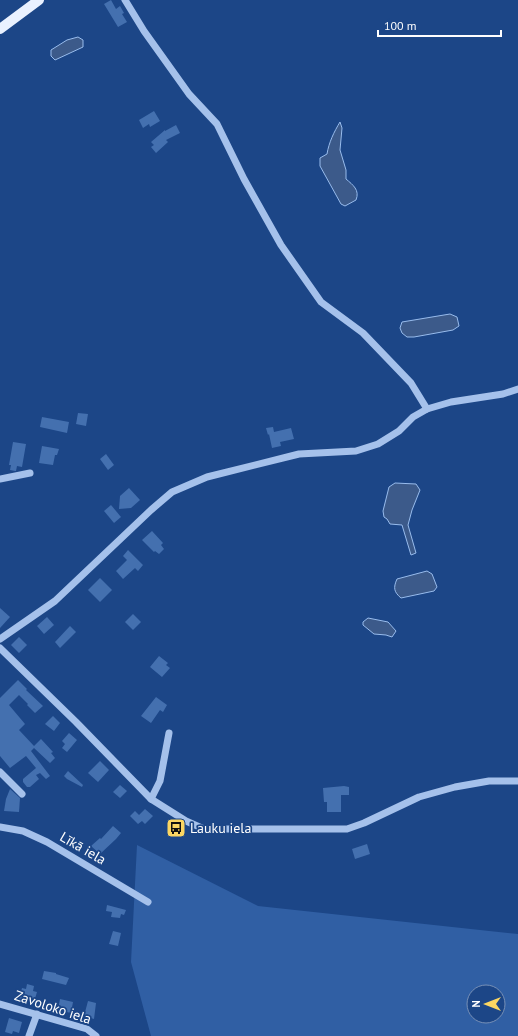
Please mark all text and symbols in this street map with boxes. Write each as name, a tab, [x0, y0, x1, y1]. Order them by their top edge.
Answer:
scale bar	[378, 12, 501, 38]
text: 100 m	[384, 18, 417, 33]
bus stop icon: Lauku iela	[165, 817, 187, 839]
place label: Lauku iela	[190, 819, 251, 837]
street label: Līkā iela	[57, 828, 109, 868]
north arrow	[466, 984, 506, 1024]
street label: Zavoloko iela	[12, 986, 94, 1028]
text: N	[469, 1000, 483, 1008]

